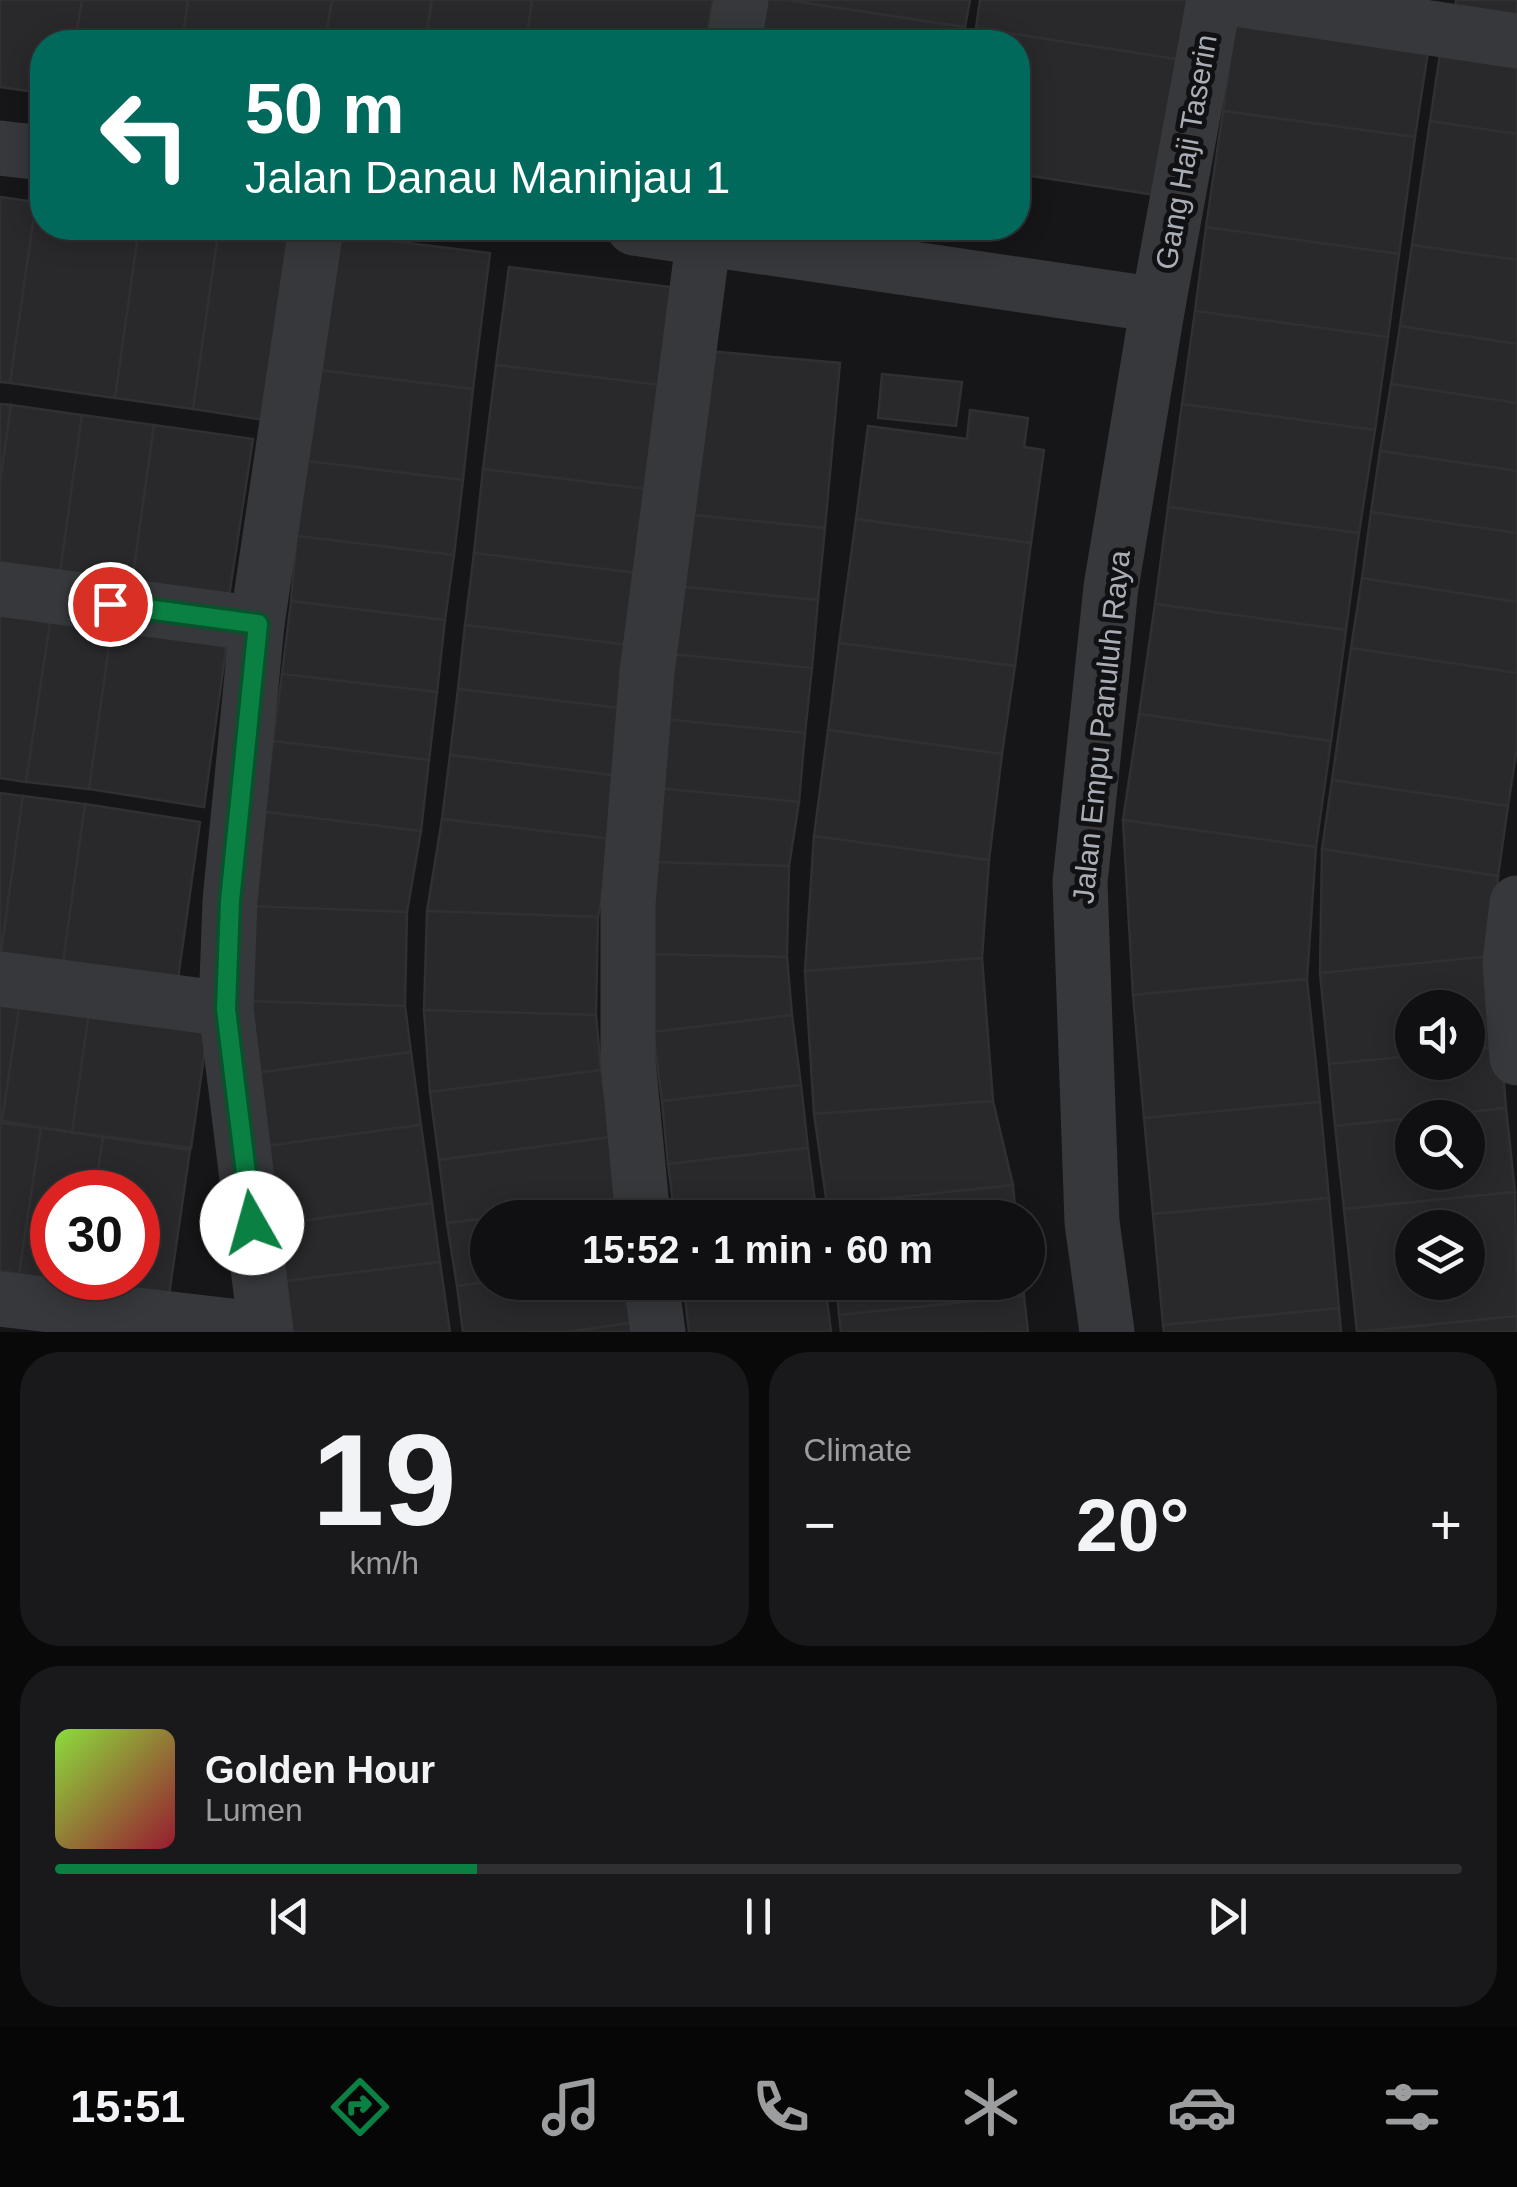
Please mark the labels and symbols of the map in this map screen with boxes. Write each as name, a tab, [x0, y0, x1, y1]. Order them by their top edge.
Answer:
street label: Gang Haji Taserin	[1149, 32, 1223, 272]
street label: Jalan Empu Panuluh Raya	[1066, 548, 1136, 905]
pin	[68, 562, 153, 647]
speed limit sign: 30	[30, 1170, 160, 1300]
position arrow	[200, 1171, 304, 1275]

